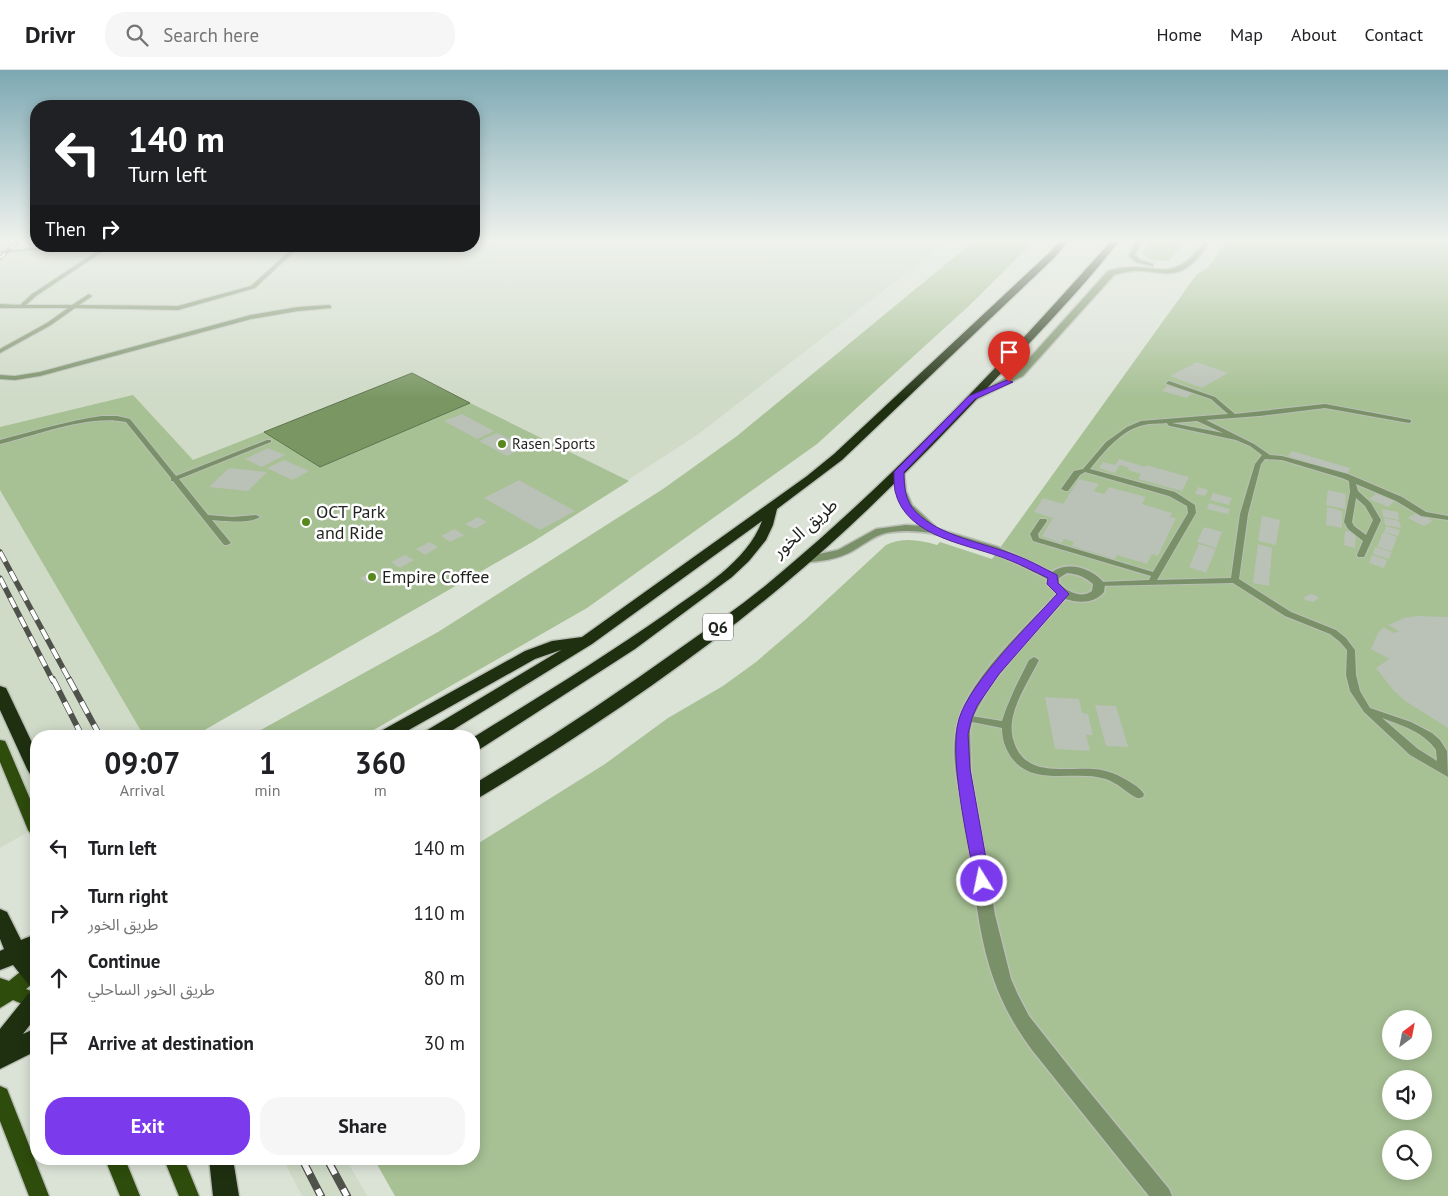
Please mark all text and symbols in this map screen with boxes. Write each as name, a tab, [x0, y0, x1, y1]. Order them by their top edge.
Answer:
search box	[105, 12, 455, 57]
text: Drivr	[25, 19, 75, 50]
icon: search	[123, 21, 151, 49]
text: Search here	[163, 23, 259, 47]
text: Home	[1156, 23, 1202, 46]
text: Map	[1230, 23, 1263, 46]
text: About	[1291, 23, 1337, 46]
text: Contact	[1365, 23, 1423, 46]
text: 140 m	[128, 116, 225, 162]
icon: left	[45, 120, 110, 185]
text: Turn left	[128, 160, 207, 188]
icon: right	[96, 215, 124, 243]
text: Then	[45, 217, 86, 241]
pin	[988, 331, 1030, 382]
icon: arrive	[995, 338, 1023, 366]
place label: Rasen Sports	[512, 434, 595, 453]
marker: Rasen Sports	[496, 438, 508, 450]
street label: طريق الخور	[767, 493, 842, 563]
place label: OCT Park and Ride	[316, 500, 386, 544]
marker: OCT Park and Ride	[300, 516, 312, 528]
place label: Empire Coffee	[382, 565, 489, 588]
marker: Empire Coffee	[366, 571, 378, 583]
road number: Q6	[703, 614, 733, 640]
text: 09:07	[104, 743, 180, 782]
text: 1	[259, 743, 276, 782]
text: 360	[355, 743, 406, 782]
text: Arrival	[120, 780, 165, 800]
text: min	[255, 780, 281, 800]
text: m	[374, 780, 387, 800]
icon: left	[45, 834, 73, 862]
text: Turn left	[88, 836, 157, 860]
text: 140 m	[413, 836, 465, 860]
position arrow	[955, 854, 1007, 906]
text: Turn right	[88, 884, 168, 908]
icon: right	[45, 899, 73, 927]
text: 110 m	[413, 901, 465, 925]
text: طريق الخور	[88, 914, 158, 934]
text: Continue	[88, 949, 160, 973]
icon: ahead	[45, 964, 73, 992]
text: 80 m	[424, 966, 465, 990]
text: طريق الخور الساحلي	[88, 979, 215, 999]
north arrow	[1382, 1010, 1432, 1060]
map controls	[1382, 1010, 1432, 1180]
icon: arrive	[45, 1029, 73, 1057]
text: Arrive at destination	[88, 1031, 254, 1055]
text: 30 m	[424, 1031, 465, 1055]
button: sound	[1382, 1070, 1432, 1120]
button: Exit	[45, 1097, 250, 1155]
button: Share	[260, 1097, 465, 1155]
button: search	[1382, 1130, 1432, 1180]

